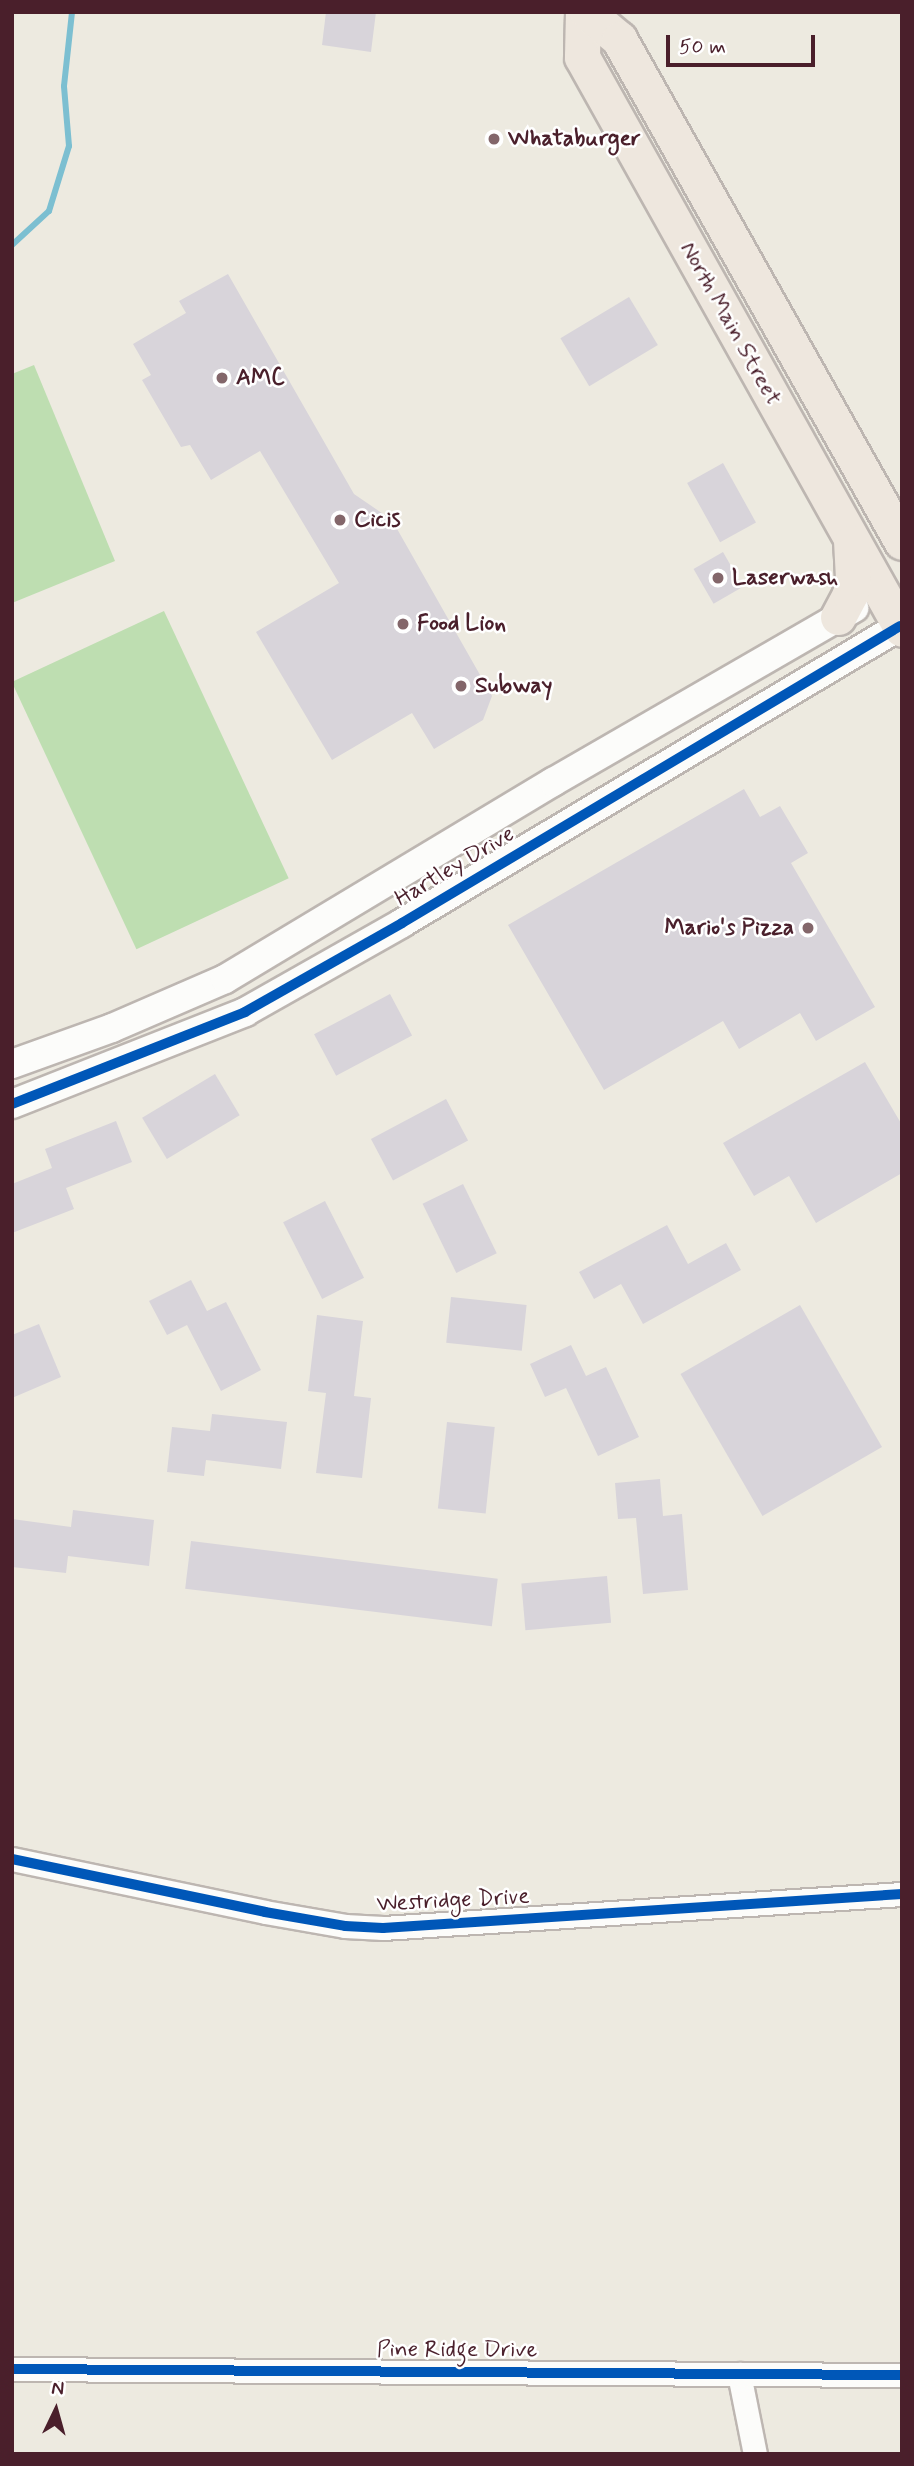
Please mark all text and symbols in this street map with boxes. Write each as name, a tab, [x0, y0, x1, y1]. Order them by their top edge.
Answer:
scale bar	[669, 21, 818, 65]
text: 50 m	[679, 33, 726, 61]
place label: Whataburger	[508, 125, 641, 153]
marker: Whataburger	[486, 131, 502, 147]
street label: North Main Street	[674, 238, 786, 410]
place label: AMC	[236, 364, 285, 392]
marker: AMC	[214, 370, 230, 386]
place label: Cicis	[354, 506, 401, 534]
marker: Cicis	[332, 512, 348, 528]
place label: Laserwash	[732, 564, 838, 592]
marker: Laserwash	[710, 570, 726, 586]
place label: Food Lion	[417, 610, 507, 638]
marker: Food Lion	[395, 616, 411, 632]
place label: Subway	[475, 672, 552, 700]
marker: Subway	[453, 678, 469, 694]
street label: Hartley Drive	[391, 821, 519, 913]
place label: Mario's Pizza	[664, 914, 794, 942]
marker: Mario's Pizza	[800, 920, 816, 936]
street label: Westridge Drive	[376, 1883, 530, 1919]
street label: Pine Ridge Drive	[379, 2336, 535, 2364]
north arrow	[21, 2375, 91, 2445]
text: N	[50, 2376, 65, 2402]

